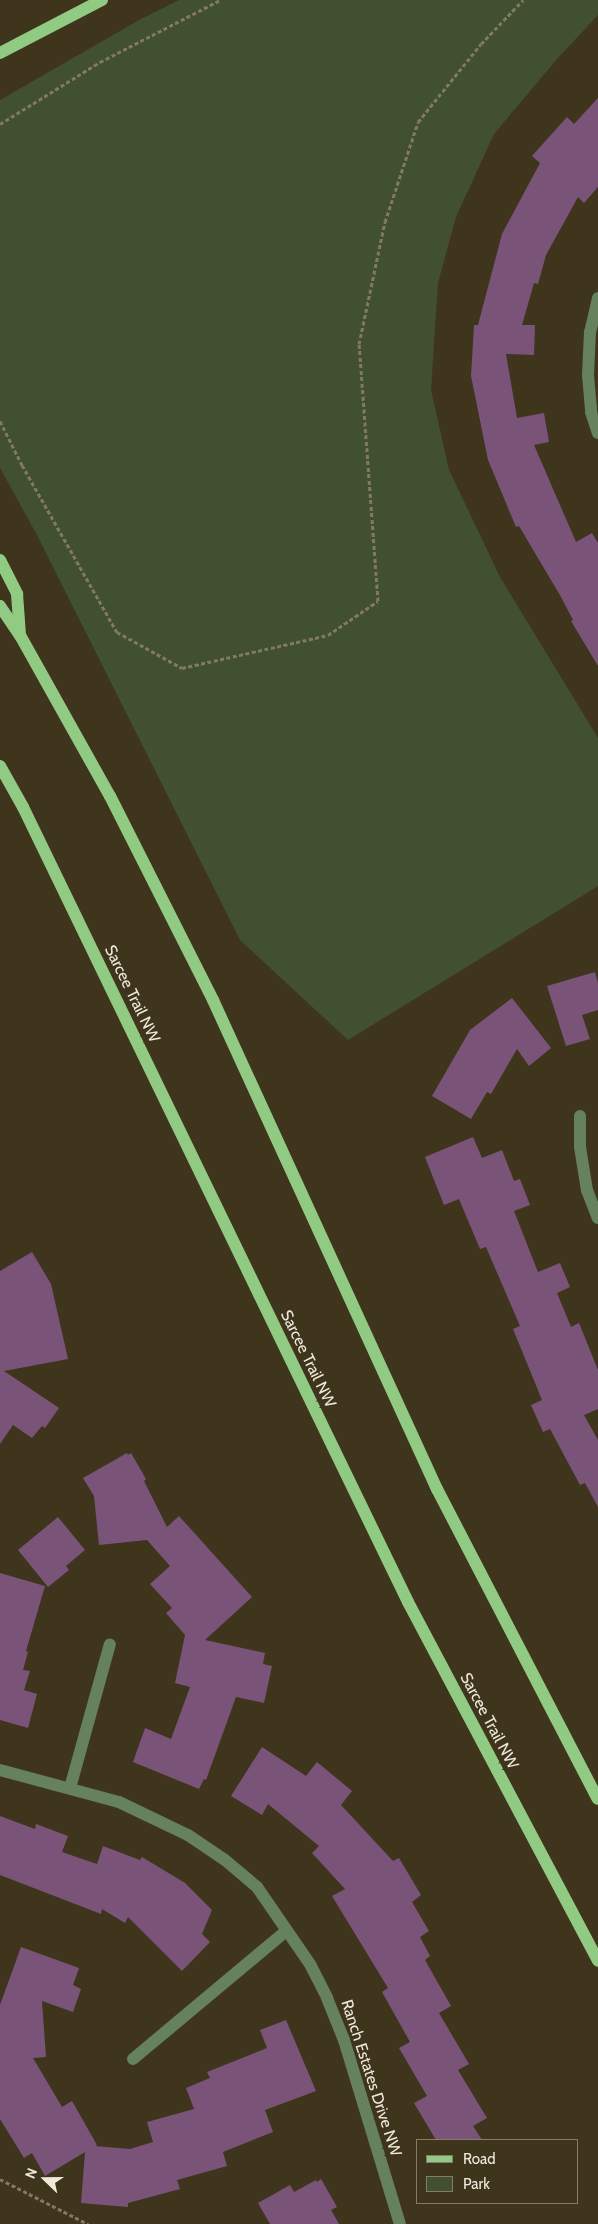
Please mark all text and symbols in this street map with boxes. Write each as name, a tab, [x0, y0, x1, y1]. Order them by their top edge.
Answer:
street label: Sarcee Trail NW	[100, 942, 164, 1046]
street label: Sarcee Trail NW	[276, 1307, 340, 1411]
street label: Sarcee Trail NW	[456, 1670, 522, 1772]
street label: Ranch Estates Drive NW	[337, 1997, 405, 2159]
legend	[416, 2139, 578, 2204]
text: Road	[463, 2150, 496, 2168]
north arrow	[20, 2154, 70, 2204]
text: N	[21, 2165, 41, 2181]
text: Park	[463, 2175, 490, 2193]

